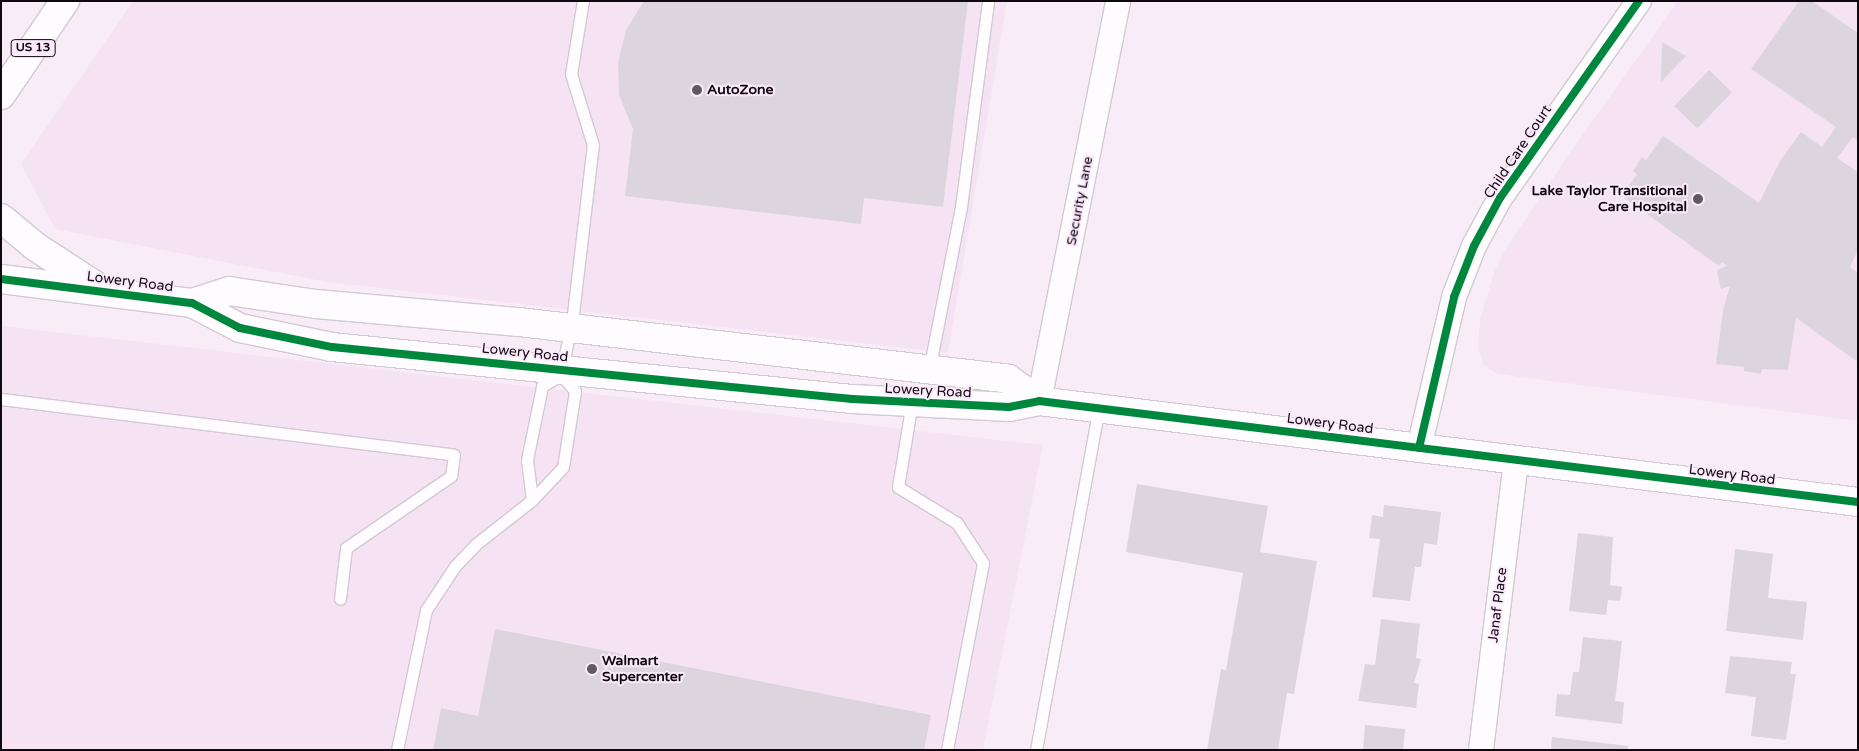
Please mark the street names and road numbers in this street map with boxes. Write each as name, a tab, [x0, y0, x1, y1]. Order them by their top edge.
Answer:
road number: US 13	[10, 38, 56, 58]
street label: Child Care Court	[1480, 102, 1556, 202]
street label: Security Lane	[1063, 155, 1097, 247]
street label: Lowery Road	[86, 268, 174, 296]
street label: Lowery Road	[481, 340, 569, 366]
street label: Lowery Road	[884, 380, 972, 402]
street label: Lowery Road	[1286, 410, 1374, 438]
street label: Lowery Road	[1688, 461, 1776, 489]
street label: Janaf Place	[1485, 566, 1511, 644]

